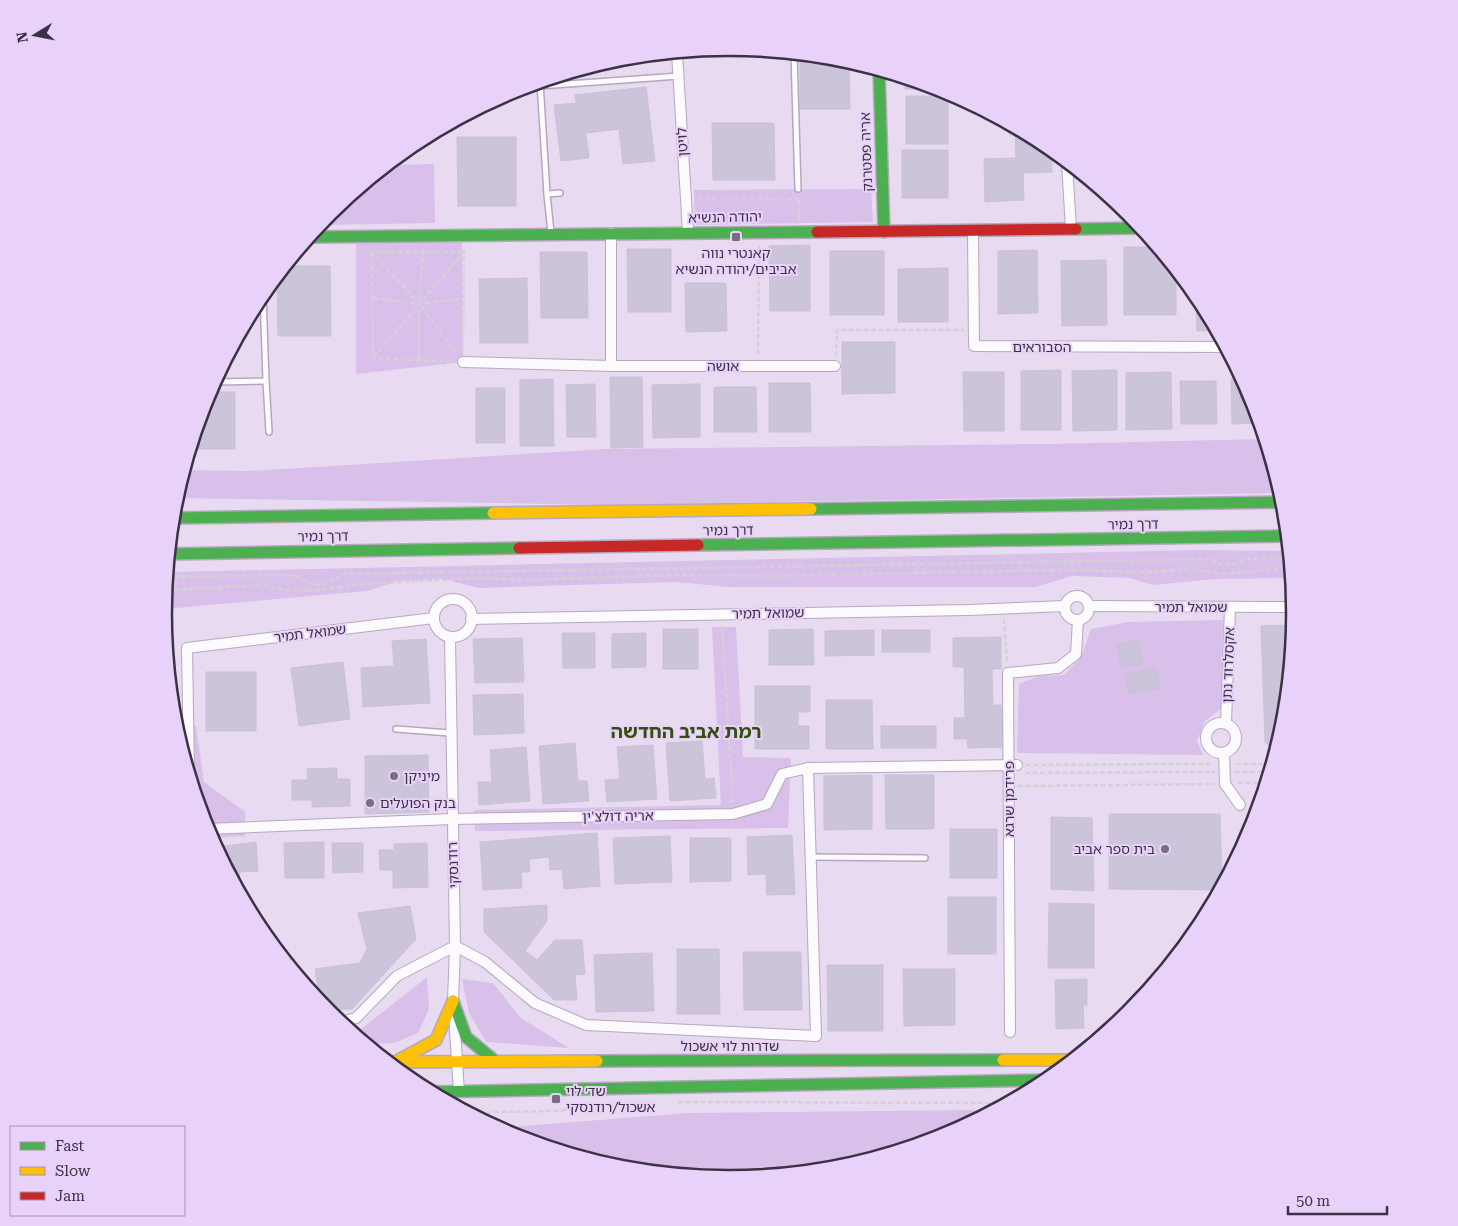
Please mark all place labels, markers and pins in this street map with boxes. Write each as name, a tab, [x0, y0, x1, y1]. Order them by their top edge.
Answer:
marker: קאנטרי נווה אביבים/יהודה הנשיא	[730, 231, 742, 243]
place label: קאנטרי נווה אביבים/יהודה הנשיא	[675, 245, 797, 277]
place label: מיניקן	[404, 768, 440, 784]
marker: מיניקן	[388, 770, 400, 782]
place label: בנק הפועלים	[380, 795, 456, 811]
marker: בנק הפועלים	[364, 797, 376, 809]
place label: בית ספר אביב	[1074, 841, 1155, 857]
marker: בית ספר אביב	[1159, 843, 1171, 855]
place label: שד׳ לוי אשכול/רודנסקי	[566, 1083, 656, 1115]
marker: שד׳ לוי אשכול/רודנסקי	[550, 1093, 562, 1105]

